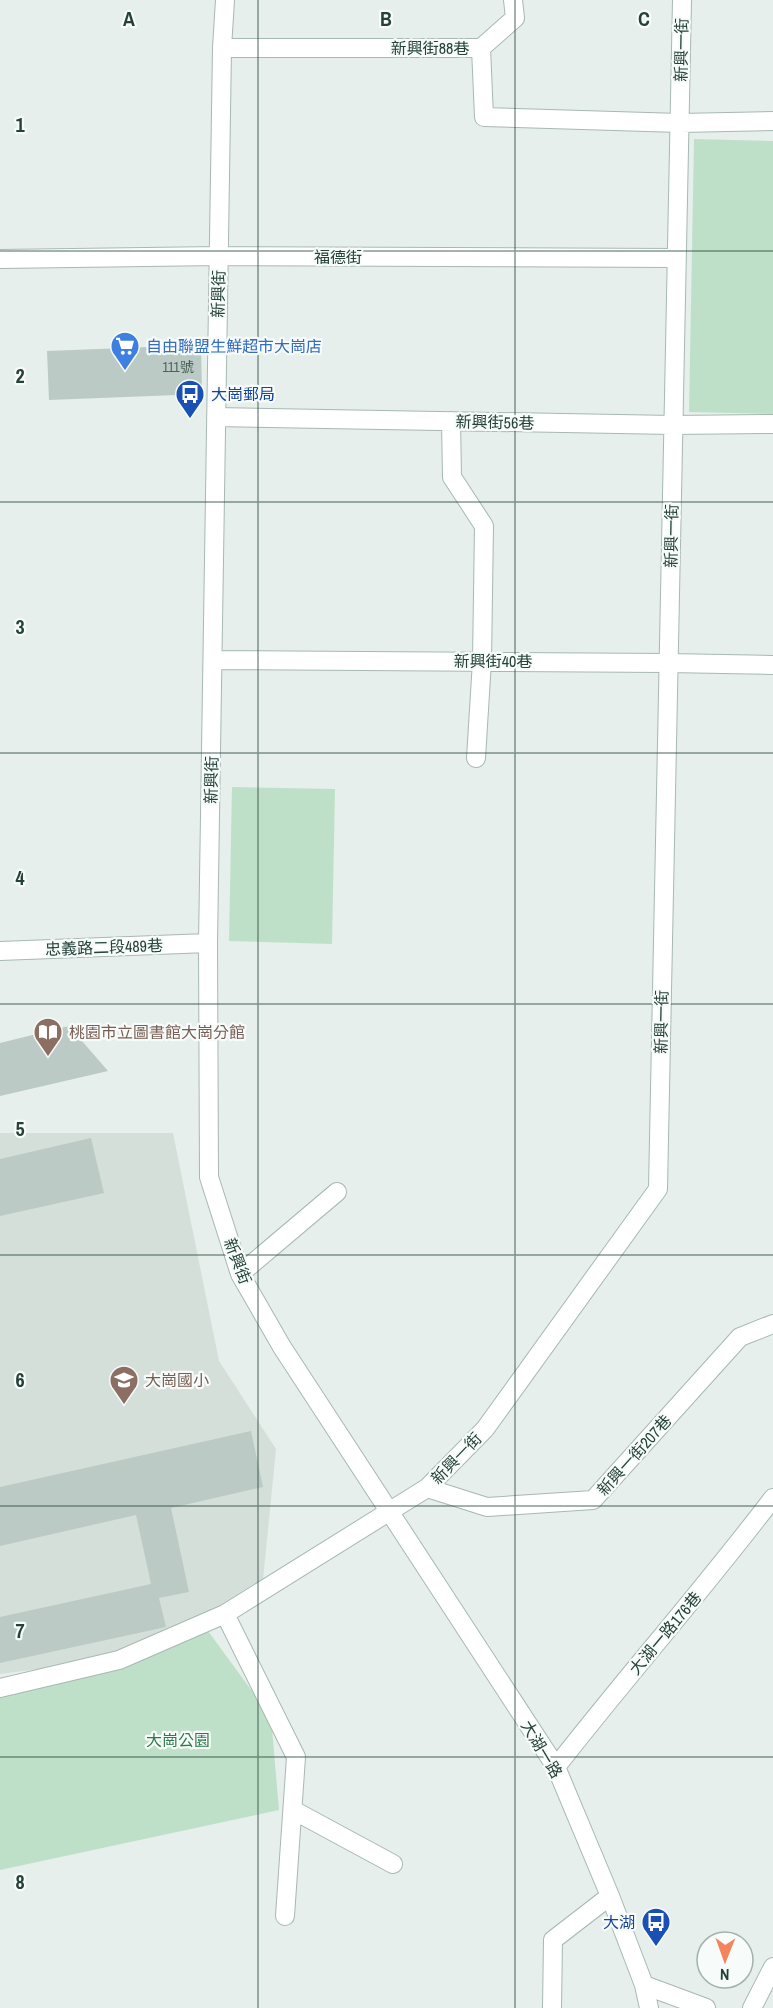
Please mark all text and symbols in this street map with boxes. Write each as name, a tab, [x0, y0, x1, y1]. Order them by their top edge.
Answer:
text: A	[123, 5, 135, 32]
text: B	[380, 5, 392, 32]
text: C	[638, 5, 650, 32]
street label: 新興一街	[669, 18, 693, 82]
street label: 新興街88巷	[391, 37, 469, 59]
text: 1	[15, 111, 25, 138]
street label: 福德街	[314, 246, 362, 268]
street label: 新興街	[207, 270, 229, 318]
supermarket icon: 自由聯盟生鮮超市大崗店	[109, 330, 141, 372]
place label: 自由聯盟生鮮超市大崗店	[146, 335, 322, 357]
house number: 111號	[162, 358, 194, 376]
text: 2	[15, 362, 25, 389]
bus stop icon: 大崗郵局	[174, 378, 206, 420]
place label: 大崗郵局	[211, 383, 275, 405]
street label: 新興街56巷	[456, 410, 534, 434]
street label: 新興一街	[659, 504, 683, 568]
text: 3	[15, 613, 25, 640]
street label: 新興街40巷	[454, 650, 532, 672]
street label: 新興街	[200, 756, 222, 804]
text: 4	[15, 864, 25, 891]
street label: 忠義路二段489巷	[45, 934, 163, 960]
street label: 新興一街	[649, 990, 673, 1054]
library icon: 桃園市立圖書館大崗分館	[32, 1016, 64, 1058]
place label: 桃園市立圖書館大崗分館	[69, 1021, 245, 1043]
text: 5	[15, 1115, 25, 1142]
street label: 新興街	[219, 1235, 257, 1287]
school or university icon: 大崗國小	[108, 1364, 140, 1406]
text: 6	[15, 1366, 25, 1393]
place label: 大崗國小	[145, 1369, 209, 1391]
street label: 新興一街207巷	[592, 1410, 676, 1500]
street label: 新興一街	[426, 1427, 486, 1489]
street label: 大湖一路176巷	[624, 1587, 706, 1679]
text: 7	[15, 1617, 25, 1644]
street label: 大湖一路	[516, 1716, 568, 1782]
park label: 大崗公園	[146, 1729, 210, 1751]
text: 8	[15, 1868, 25, 1895]
bus stop icon: 大湖	[640, 1906, 672, 1948]
place label: 大湖	[603, 1911, 635, 1933]
north arrow	[695, 1930, 755, 1990]
text: N	[720, 1964, 730, 1986]

